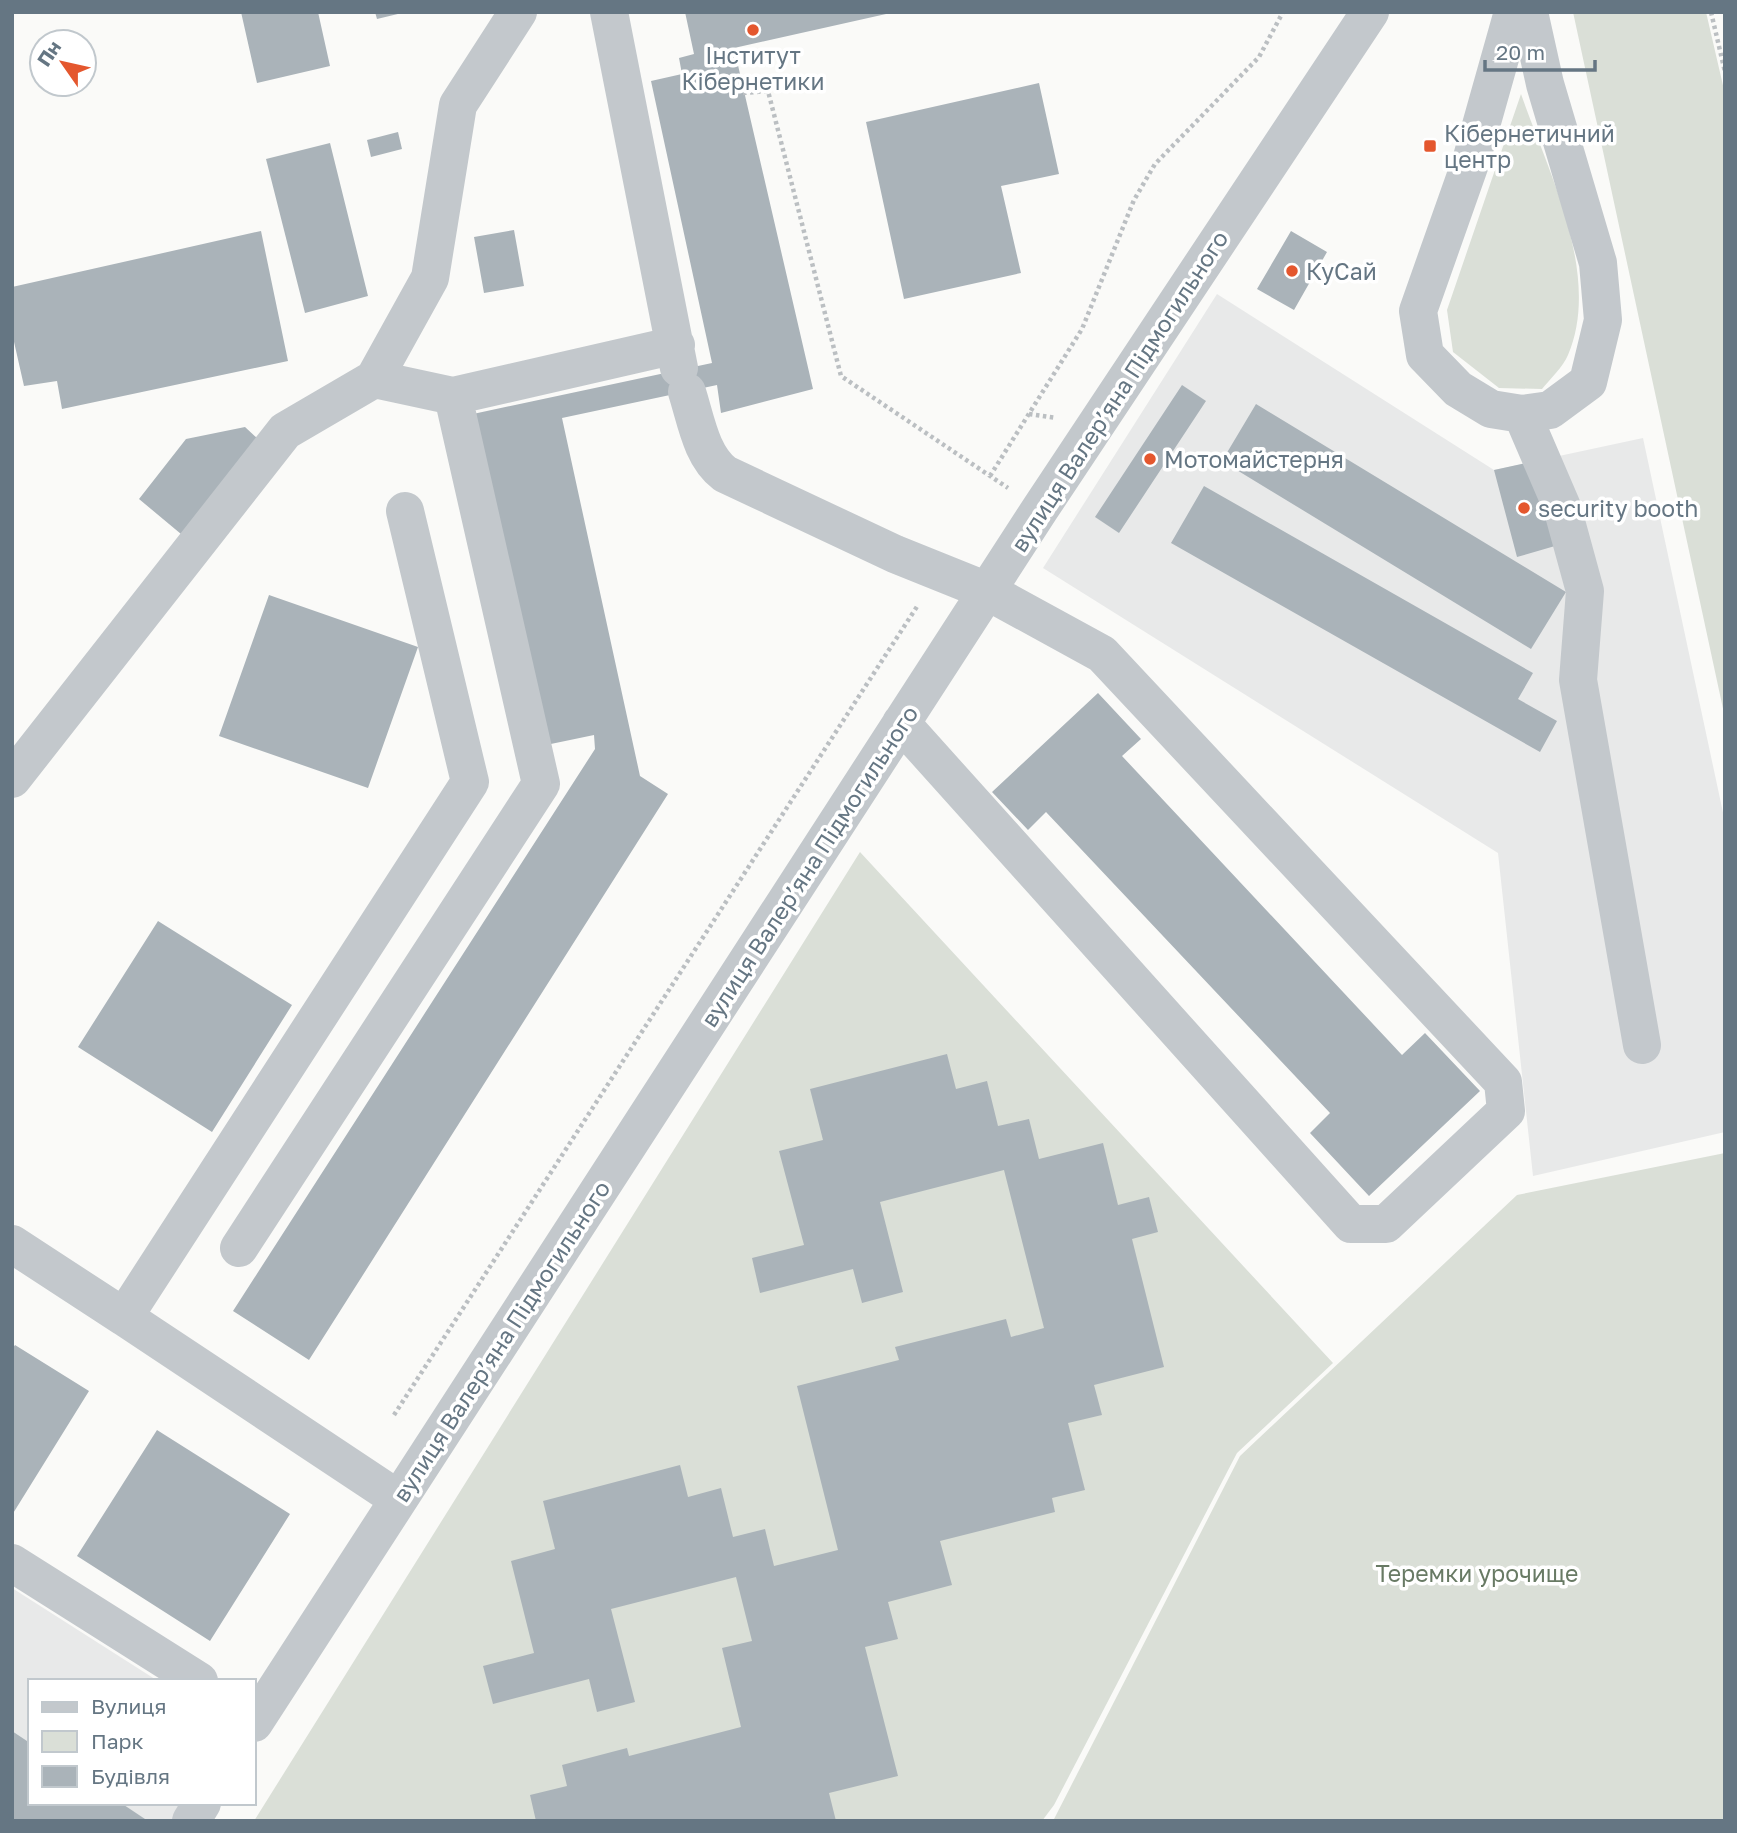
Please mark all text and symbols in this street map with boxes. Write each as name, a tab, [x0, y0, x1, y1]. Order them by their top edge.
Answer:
marker: Інститут Кібернетики	[745, 22, 761, 38]
north arrow	[28, 28, 98, 98]
scale bar	[1485, 28, 1595, 72]
text: Пн	[32, 36, 65, 70]
text: 20 m	[1496, 39, 1545, 65]
place label: Інститут Кібернетики	[681, 41, 825, 95]
place label: Кібернетичний центр	[1444, 119, 1615, 173]
marker: Кібернетичний центр	[1422, 138, 1438, 154]
street label: вулиця Валерʼяна Підмогильного	[1005, 225, 1233, 557]
place label: КуСай	[1306, 257, 1377, 285]
marker: КуСай	[1284, 263, 1300, 279]
place label: Мотомайстерня	[1164, 445, 1344, 473]
marker: Мотомайстерня	[1142, 451, 1158, 467]
place label: security booth	[1538, 494, 1699, 522]
marker: security booth	[1516, 500, 1532, 516]
street label: вулиця Валерʼяна Підмогильного	[695, 700, 923, 1032]
street label: вулиця Валерʼяна Підмогильного	[387, 1175, 615, 1507]
park label: Теремки урочище	[1376, 1559, 1578, 1587]
legend	[28, 1679, 256, 1805]
text: Вулиця	[91, 1693, 167, 1719]
text: Парк	[91, 1728, 144, 1754]
text: Будівля	[91, 1763, 170, 1789]

